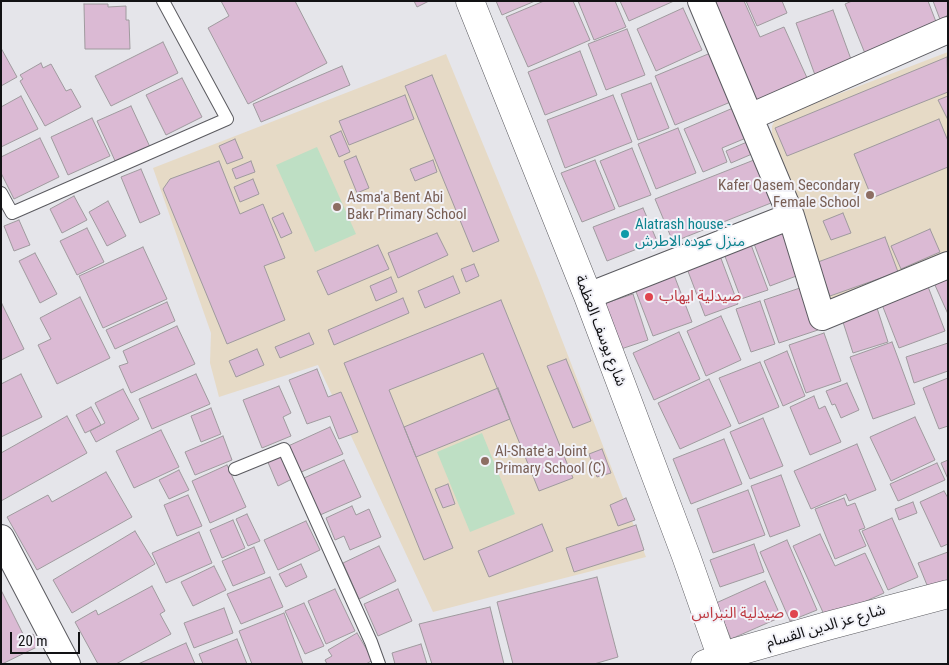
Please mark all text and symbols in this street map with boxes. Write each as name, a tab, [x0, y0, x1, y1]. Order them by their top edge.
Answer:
place label: Kafer Qasem Secondary Female School	[718, 177, 860, 212]
place label: Asma'a Bent Abi Bakr Primary School	[347, 189, 467, 224]
marker: Kafer Qasem Secondary Female School	[864, 189, 876, 201]
marker: Asma'a Bent Abi Bakr Primary School	[331, 201, 343, 213]
place label: Alatrash house - منزل عوده الاطرش	[635, 216, 745, 251]
marker: Alatrash house - منزل عوده الاطرش	[619, 228, 631, 240]
street label: شارع يوسف العظمة	[570, 273, 630, 389]
place label: صيدلية ايهاب	[659, 288, 741, 306]
marker: صيدلية ايهاب	[643, 291, 655, 303]
place label: Al-Shate'a Joint Primary School (C)	[495, 443, 606, 478]
marker: Al-Shate'a Joint Primary School (C)	[479, 455, 491, 467]
street label: شارع عز الدين القسام	[764, 601, 888, 653]
place label: صيدلية النبراس	[692, 605, 784, 623]
marker: صيدلية النبراس	[788, 608, 800, 620]
scale bar	[12, 622, 82, 654]
text: 20 m	[18, 632, 48, 650]

